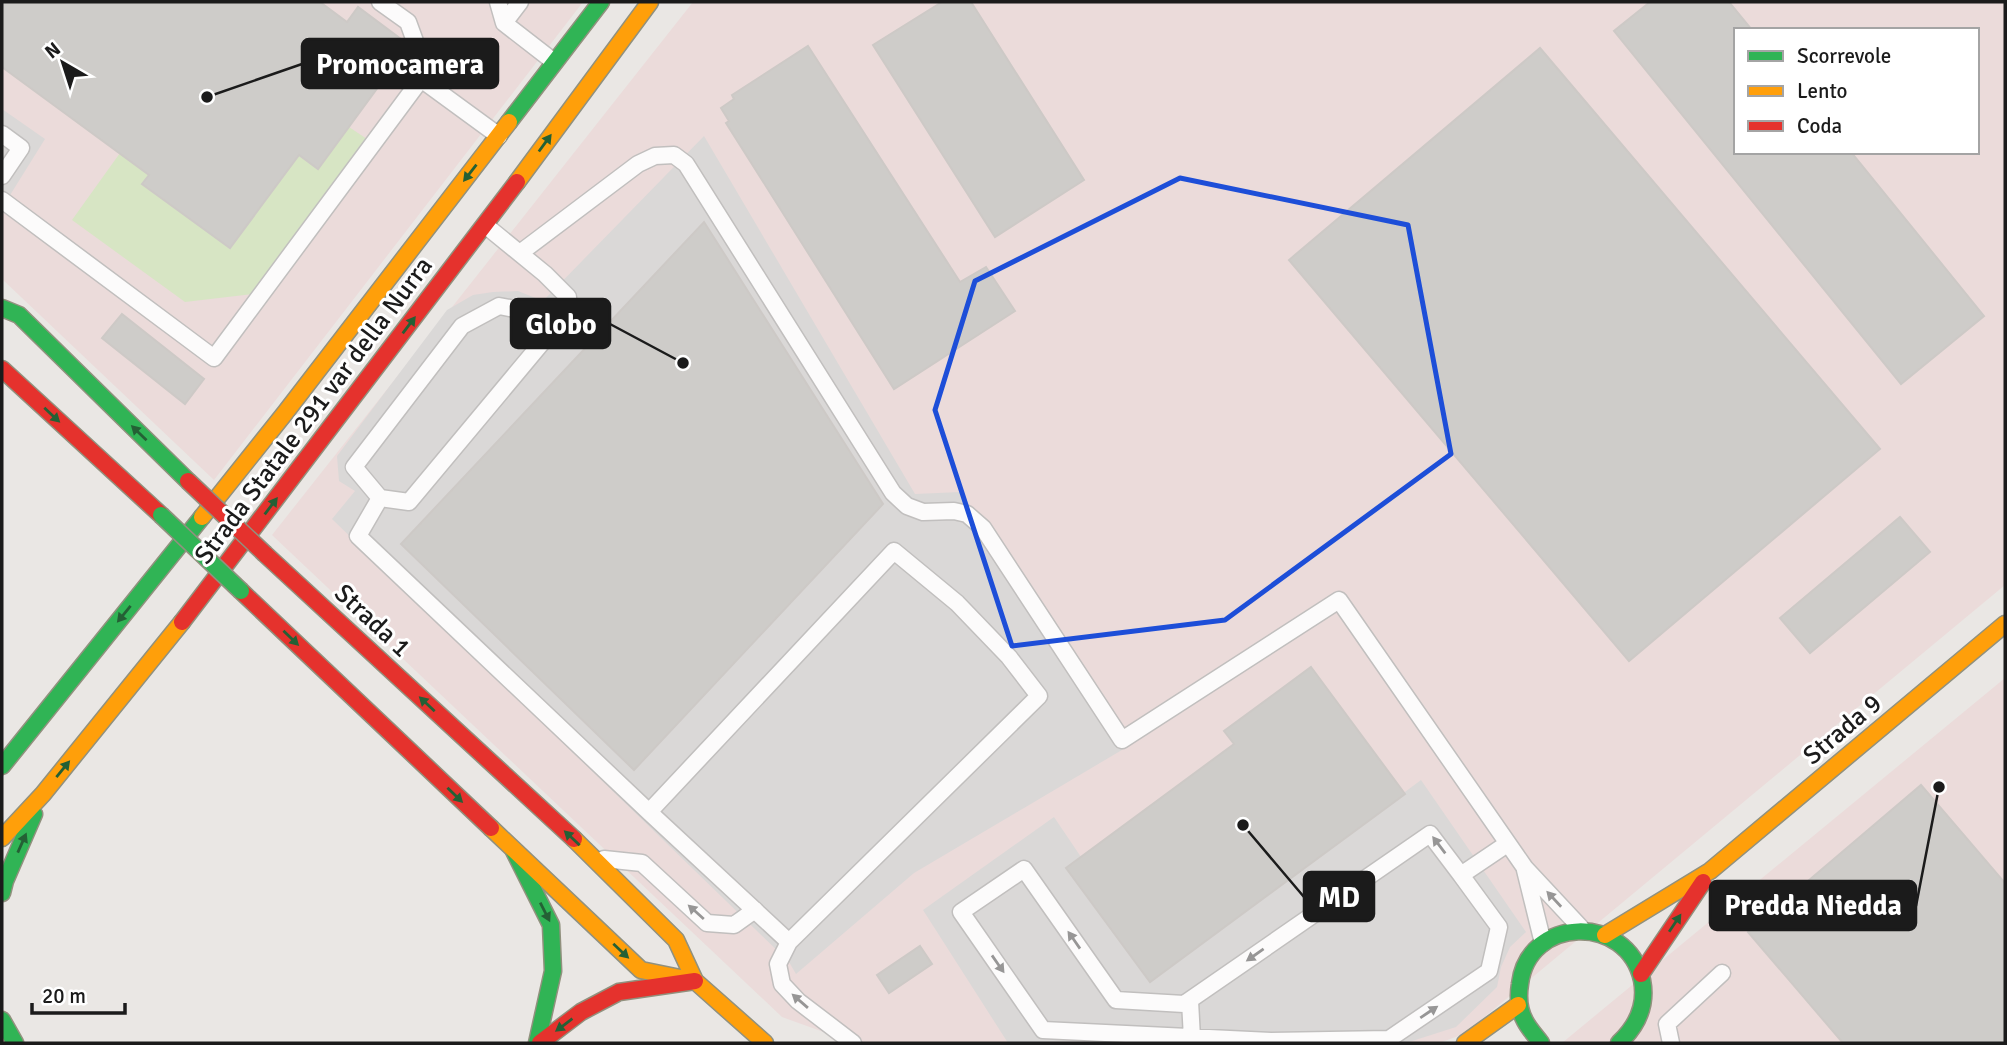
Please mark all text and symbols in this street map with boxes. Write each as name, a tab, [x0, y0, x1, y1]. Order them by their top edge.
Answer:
north arrow	[28, 28, 98, 98]
legend	[1734, 28, 1979, 154]
text: N	[40, 37, 66, 64]
callout: Promocamera	[302, 39, 498, 88]
text: Scorrevole	[1797, 43, 1891, 69]
text: Promocamera	[316, 48, 484, 82]
text: Lento	[1797, 78, 1847, 104]
text: Coda	[1797, 113, 1842, 139]
one-way arrow	[538, 134, 552, 152]
one-way arrow	[464, 164, 478, 182]
street label: Strada Statale 291 var della Nurra	[188, 251, 440, 571]
callout: Globo	[511, 299, 610, 348]
text: Globo	[525, 308, 597, 342]
one-way arrow	[401, 316, 416, 334]
one-way arrow	[43, 406, 60, 422]
one-way arrow	[131, 426, 148, 442]
one-way arrow	[263, 497, 278, 515]
street label: Strada 1	[327, 577, 417, 664]
one-way arrow	[117, 604, 132, 622]
one-way arrow	[282, 629, 299, 645]
street label: Strada 9	[1797, 688, 1888, 772]
one-way arrow	[418, 696, 436, 712]
one-way arrow	[56, 760, 70, 778]
one-way arrow	[446, 787, 463, 803]
one-way arrow	[563, 830, 581, 846]
one-way arrow	[16, 833, 28, 853]
one-way arrow	[1432, 836, 1446, 854]
callout: MD	[1304, 872, 1374, 921]
text: MD	[1318, 881, 1360, 915]
callout: Predda Niedda	[1710, 881, 1916, 930]
text: Predda Niedda	[1724, 889, 1902, 923]
one-way arrow	[1547, 891, 1563, 908]
one-way arrow	[539, 902, 550, 922]
one-way arrow	[687, 904, 705, 920]
one-way arrow	[1668, 914, 1682, 932]
one-way arrow	[1067, 931, 1081, 949]
one-way arrow	[612, 943, 629, 959]
one-way arrow	[1246, 948, 1264, 962]
one-way arrow	[991, 955, 1005, 973]
scale bar	[32, 972, 124, 1016]
text: 20 m	[42, 983, 86, 1009]
one-way arrow	[791, 994, 808, 1009]
one-way arrow	[1420, 1005, 1438, 1019]
one-way arrow	[555, 1017, 573, 1032]

